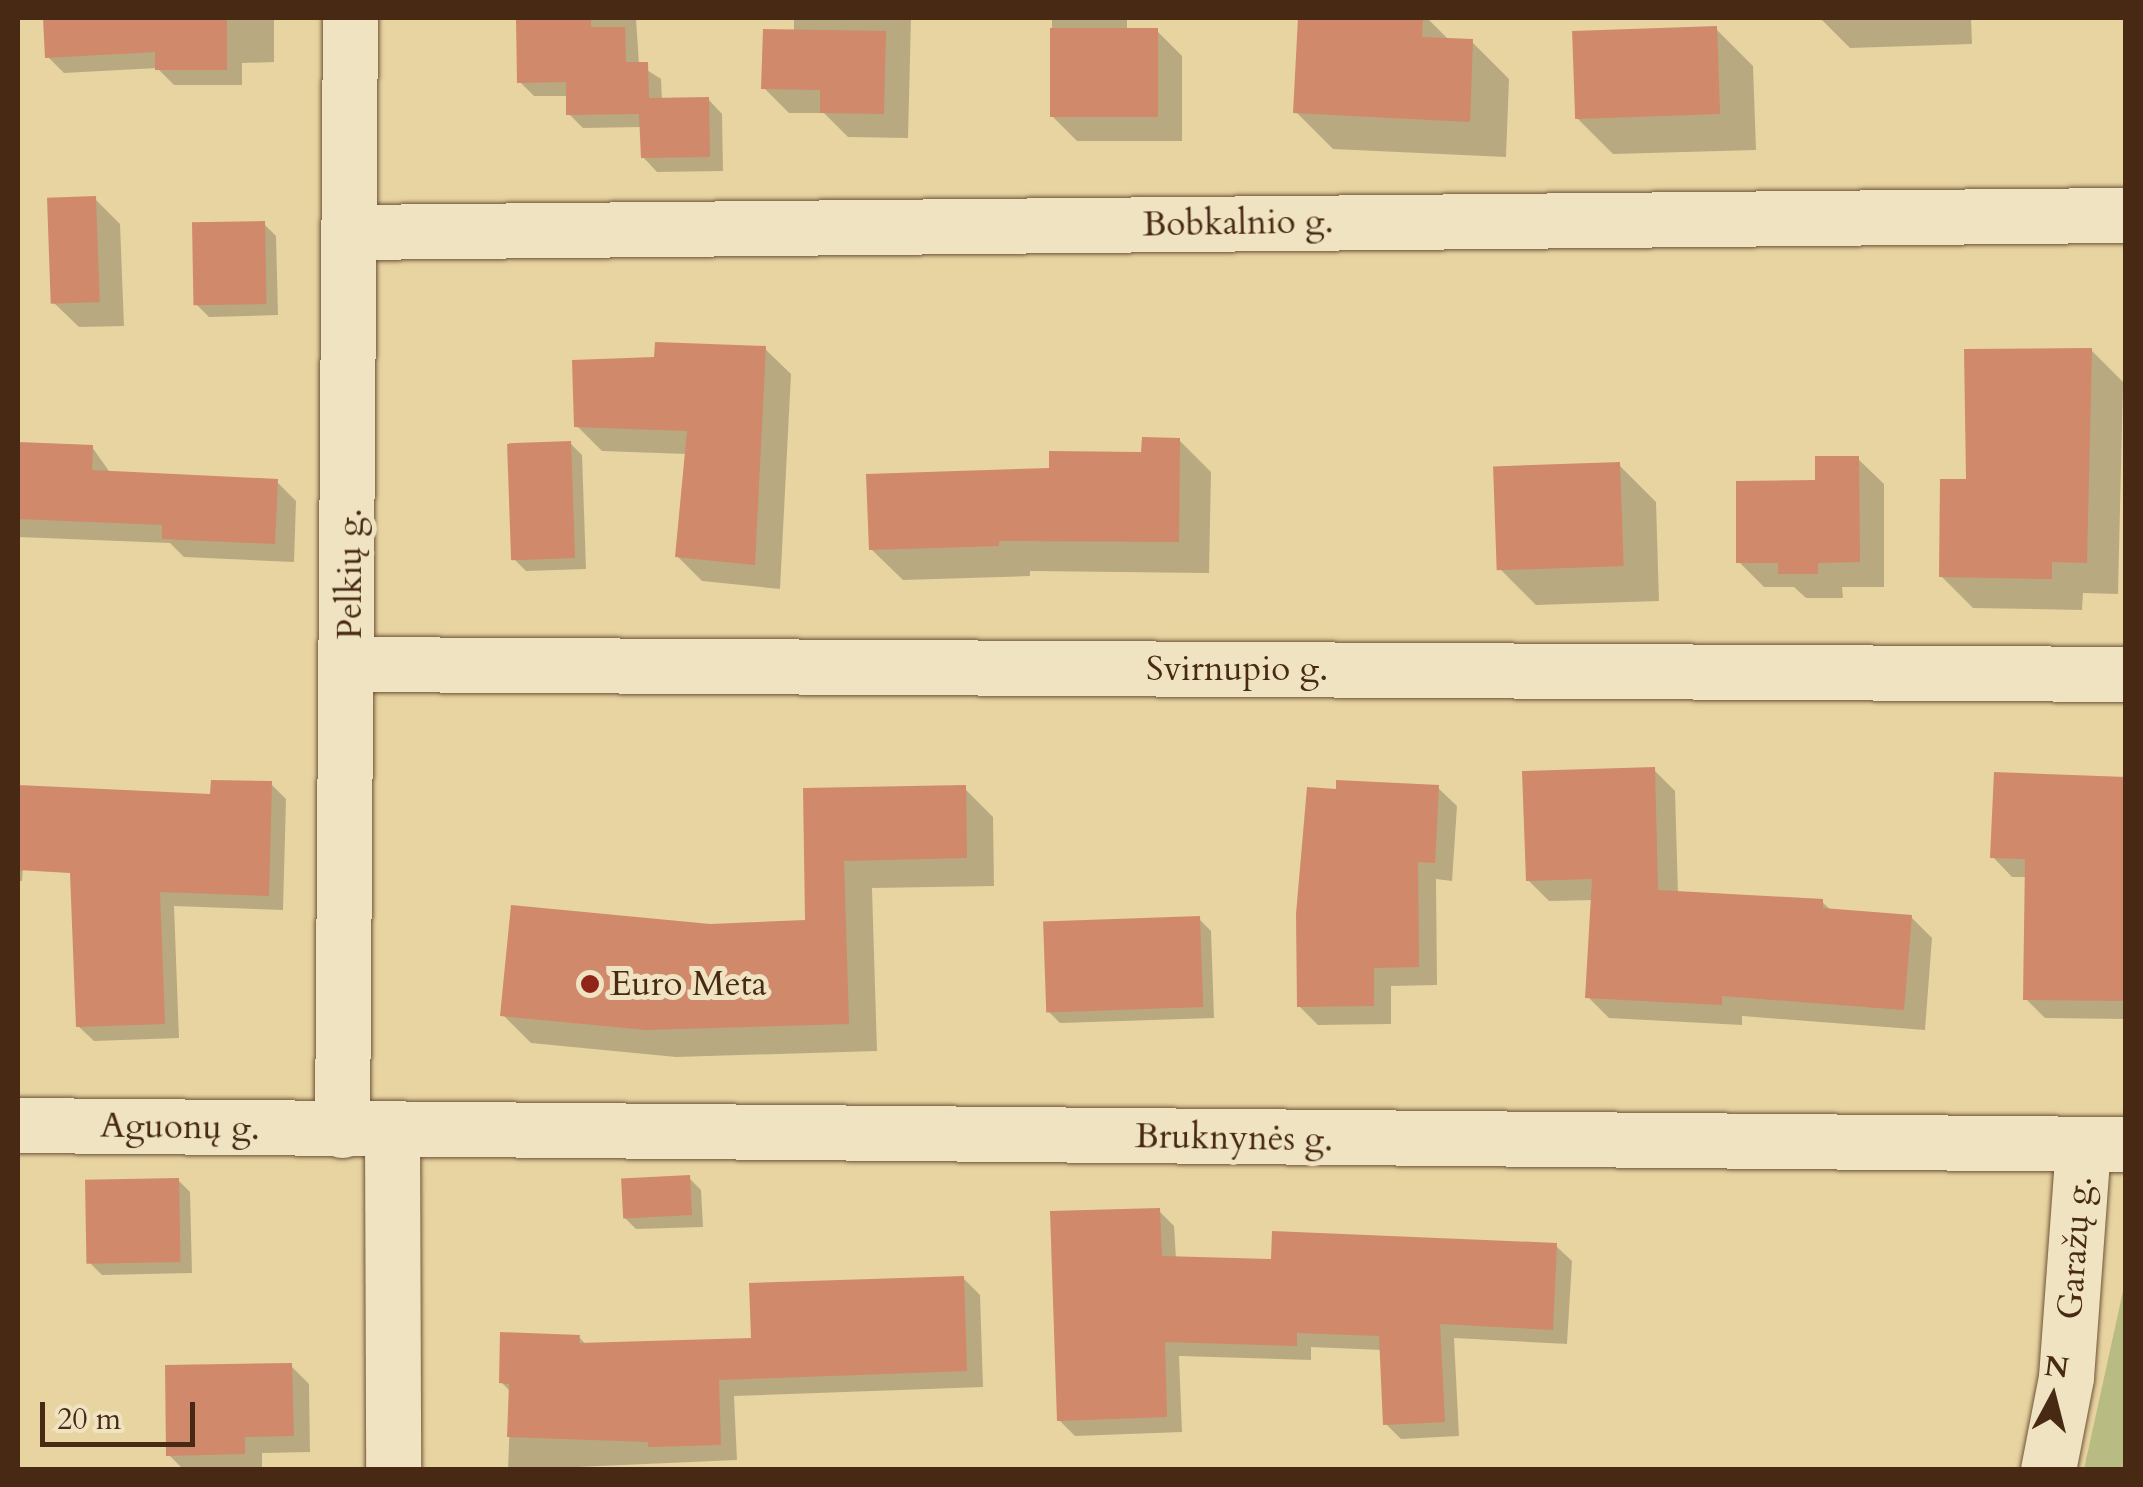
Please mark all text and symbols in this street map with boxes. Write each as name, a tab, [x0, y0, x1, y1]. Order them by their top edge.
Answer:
street label: Bobkalnio g.	[1142, 200, 1334, 246]
street label: Pelkių g.	[329, 508, 371, 640]
street label: Svirnupio g.	[1146, 648, 1328, 690]
place label: Euro Meta	[610, 963, 767, 1005]
marker: Euro Meta	[579, 973, 601, 995]
street label: Aguonų g.	[100, 1105, 260, 1149]
street label: Bruknynės g.	[1135, 1115, 1333, 1161]
street label: Garažų g.	[2049, 1175, 2101, 1321]
north arrow	[2003, 1347, 2103, 1447]
text: N	[2042, 1347, 2071, 1388]
scale bar	[45, 1382, 200, 1444]
text: 20 m	[57, 1399, 121, 1440]

